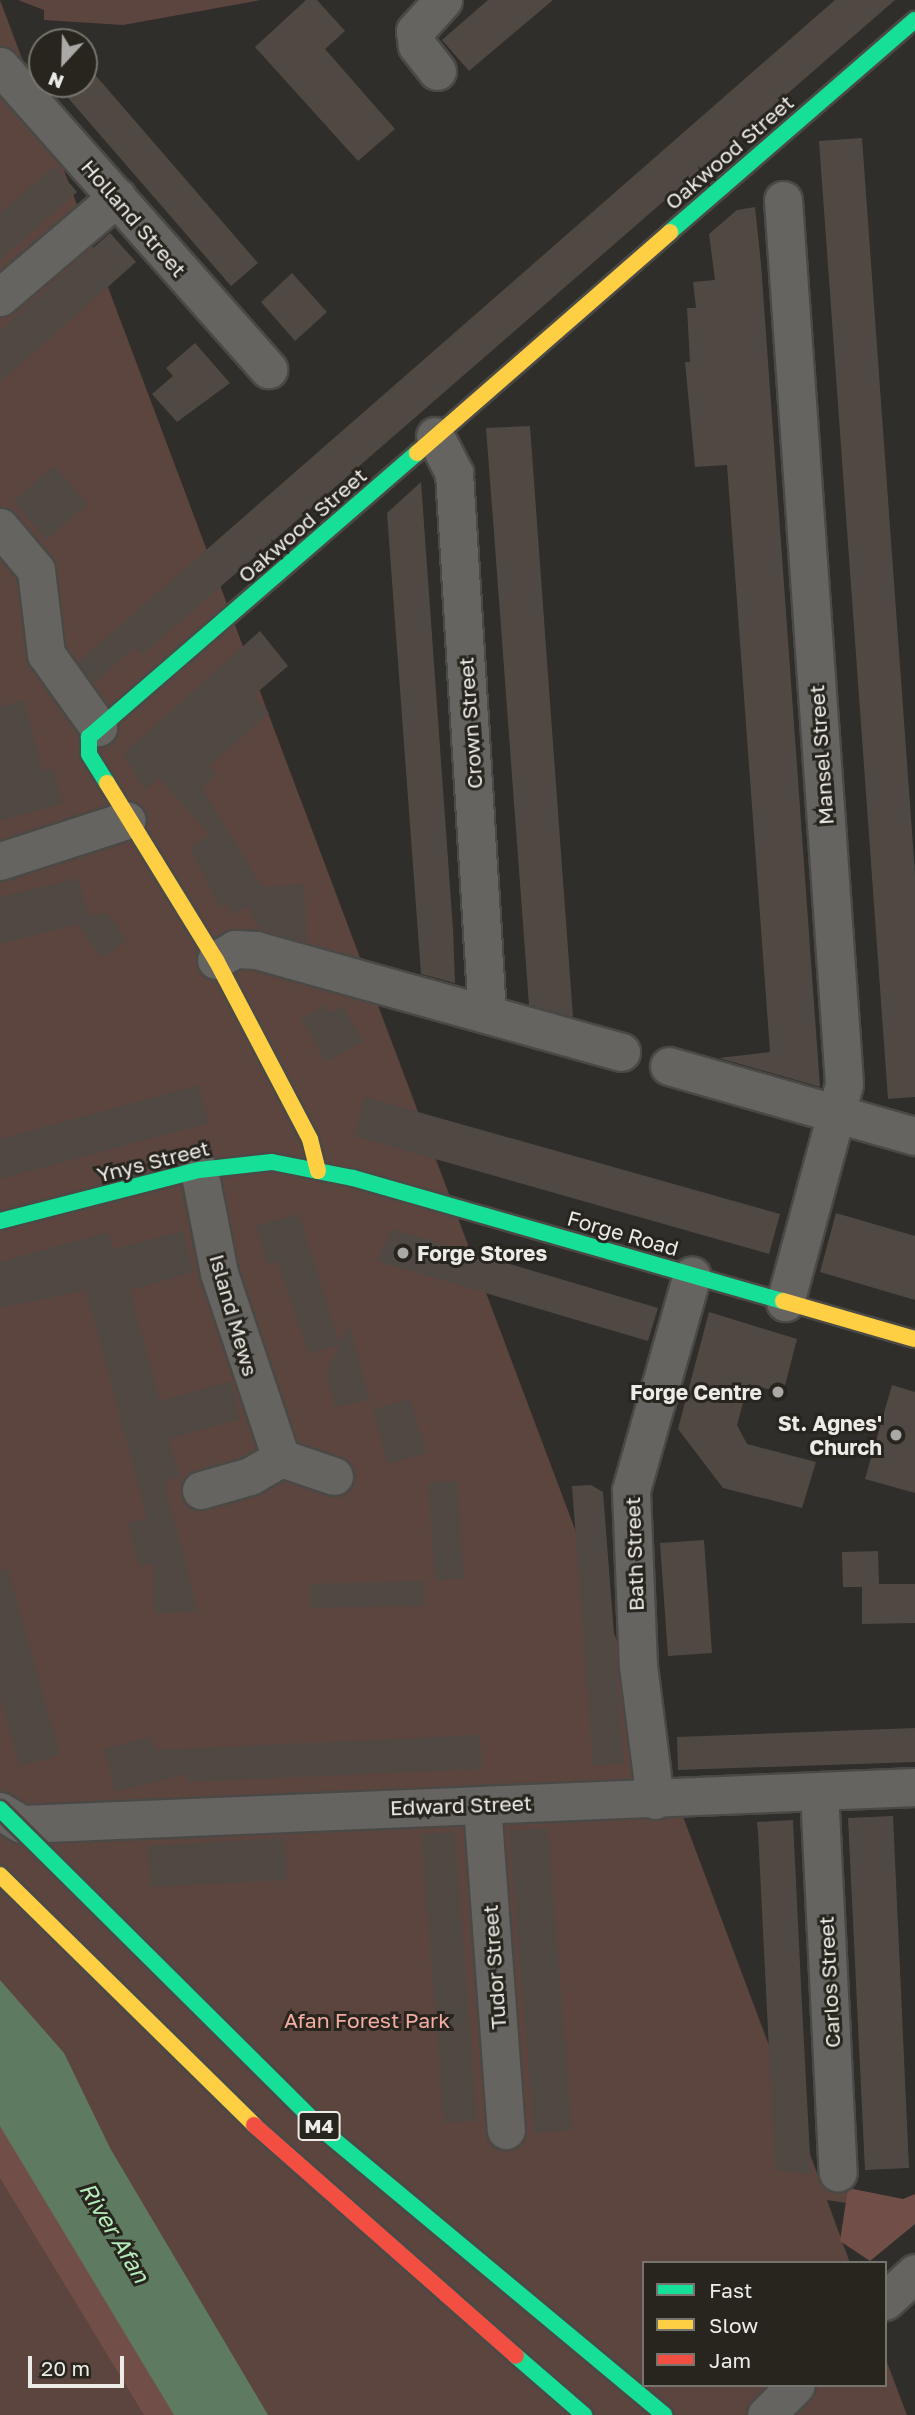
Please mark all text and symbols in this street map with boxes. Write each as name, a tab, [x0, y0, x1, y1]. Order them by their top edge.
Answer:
north arrow	[28, 28, 98, 98]
text: N	[45, 68, 67, 94]
street label: Oakwood Street	[660, 89, 798, 215]
street label: Holland Street	[76, 154, 192, 282]
street label: Oakwood Street	[233, 462, 371, 588]
street label: Crown Street	[453, 656, 487, 790]
street label: Mansel Street	[804, 684, 838, 826]
street label: Ynys Street	[94, 1135, 212, 1187]
street label: Forge Road	[564, 1205, 682, 1261]
place label: Forge Stores	[417, 1240, 547, 1266]
marker: Forge Stores	[395, 1245, 411, 1261]
street label: Island Mews	[205, 1251, 263, 1379]
place label: Forge Centre	[630, 1379, 762, 1405]
marker: Forge Centre	[768, 1382, 788, 1402]
place label: St. Agnes' Church	[778, 1410, 882, 1460]
marker: St. Agnes' Church	[888, 1427, 904, 1443]
street label: Bath Street	[619, 1496, 649, 1612]
street label: Edward Street	[389, 1790, 533, 1820]
street label: Tudor Street	[477, 1904, 511, 2030]
street label: Carlos Street	[813, 1915, 845, 2049]
park label: Afan Forest Park	[284, 2007, 450, 2033]
road number: M4	[296, 2110, 342, 2142]
water label: River Afan	[74, 2177, 156, 2287]
legend	[642, 2261, 887, 2387]
text: Fast	[709, 2277, 752, 2303]
text: Slow	[709, 2312, 758, 2338]
scale bar	[32, 2342, 128, 2386]
text: Jam	[709, 2347, 751, 2373]
text: 20 m	[41, 2355, 90, 2381]

